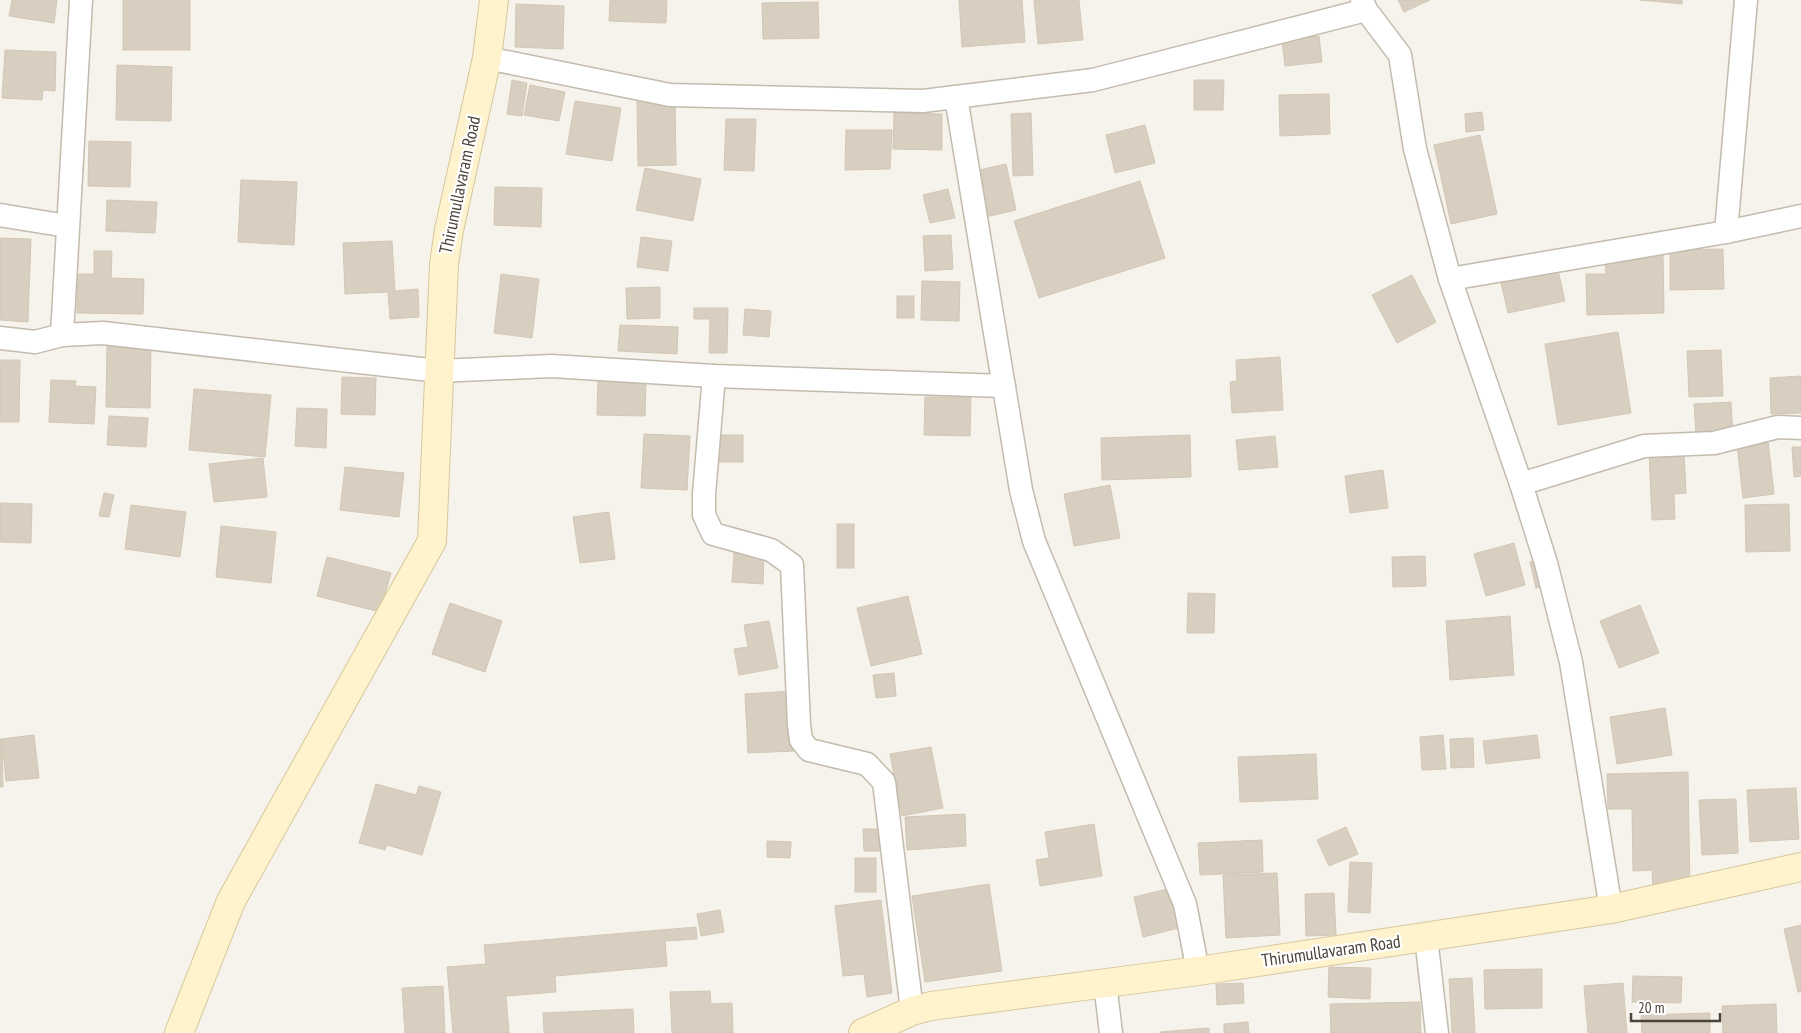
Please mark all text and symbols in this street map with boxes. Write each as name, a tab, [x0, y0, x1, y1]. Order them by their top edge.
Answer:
street label: Thirumullavaram Road	[434, 114, 485, 256]
street label: Thirumullavaram Road	[1260, 929, 1402, 972]
scale bar	[1631, 990, 1720, 1022]
text: 20 m	[1638, 998, 1664, 1017]

